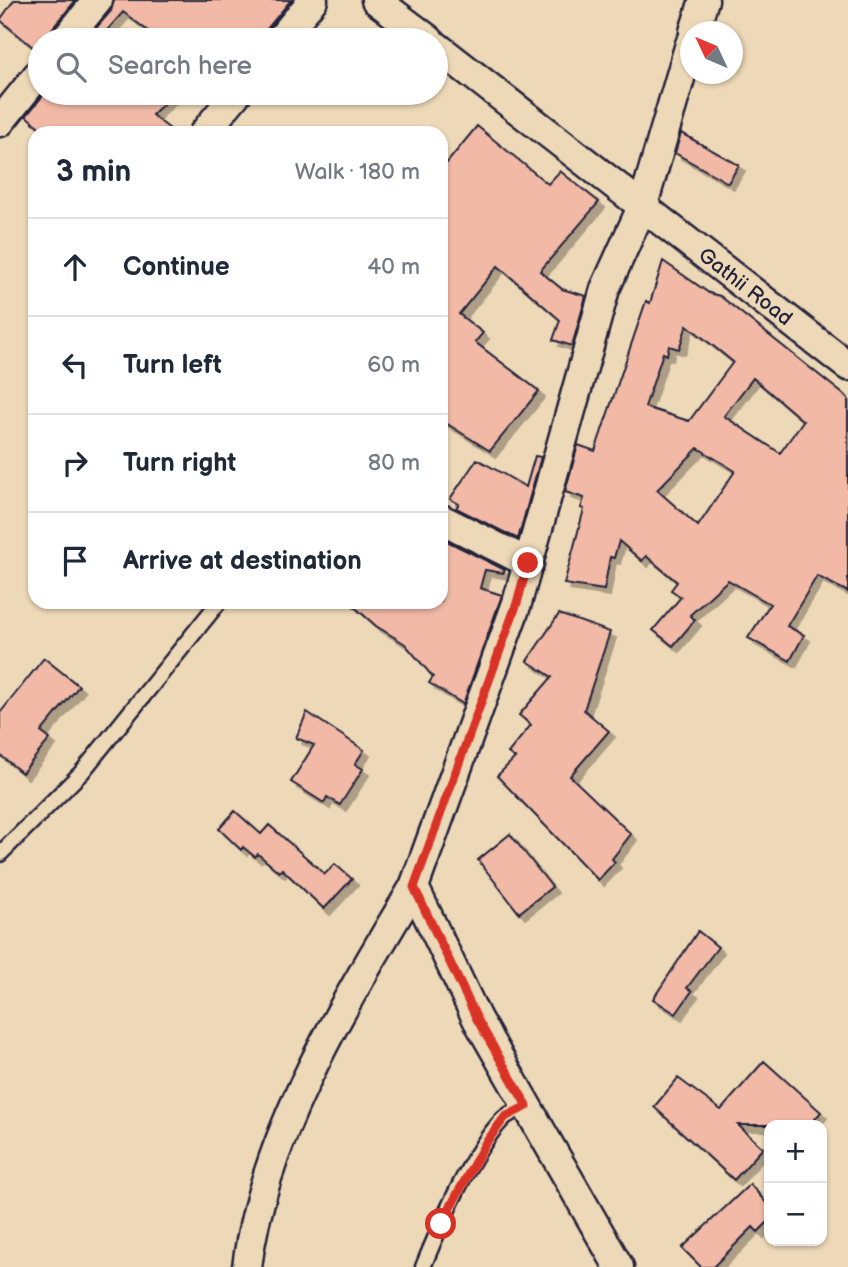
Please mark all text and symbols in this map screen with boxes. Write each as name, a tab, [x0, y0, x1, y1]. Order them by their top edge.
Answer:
north arrow	[680, 21, 743, 84]
search box	[28, 28, 448, 105]
icon: search	[52, 48, 90, 86]
text: Search here	[108, 51, 252, 82]
text: 3 min	[56, 154, 131, 190]
text: Walk · 180 m	[295, 158, 420, 186]
street label: Gathii Road	[693, 243, 797, 331]
icon: ahead	[56, 248, 94, 286]
text: Continue	[123, 252, 230, 283]
text: 40 m	[367, 253, 420, 281]
icon: left	[56, 346, 94, 384]
text: Turn left	[123, 350, 222, 381]
text: 60 m	[367, 351, 420, 379]
icon: right	[56, 444, 94, 482]
text: Turn right	[123, 448, 236, 479]
text: 80 m	[368, 449, 420, 477]
icon: arrive	[56, 542, 94, 580]
text: Arrive at destination	[123, 546, 362, 577]
route end	[512, 547, 543, 578]
map controls	[764, 1120, 827, 1246]
button: +	[764, 1120, 827, 1183]
button: −	[764, 1183, 827, 1246]
route start	[425, 1208, 456, 1239]

